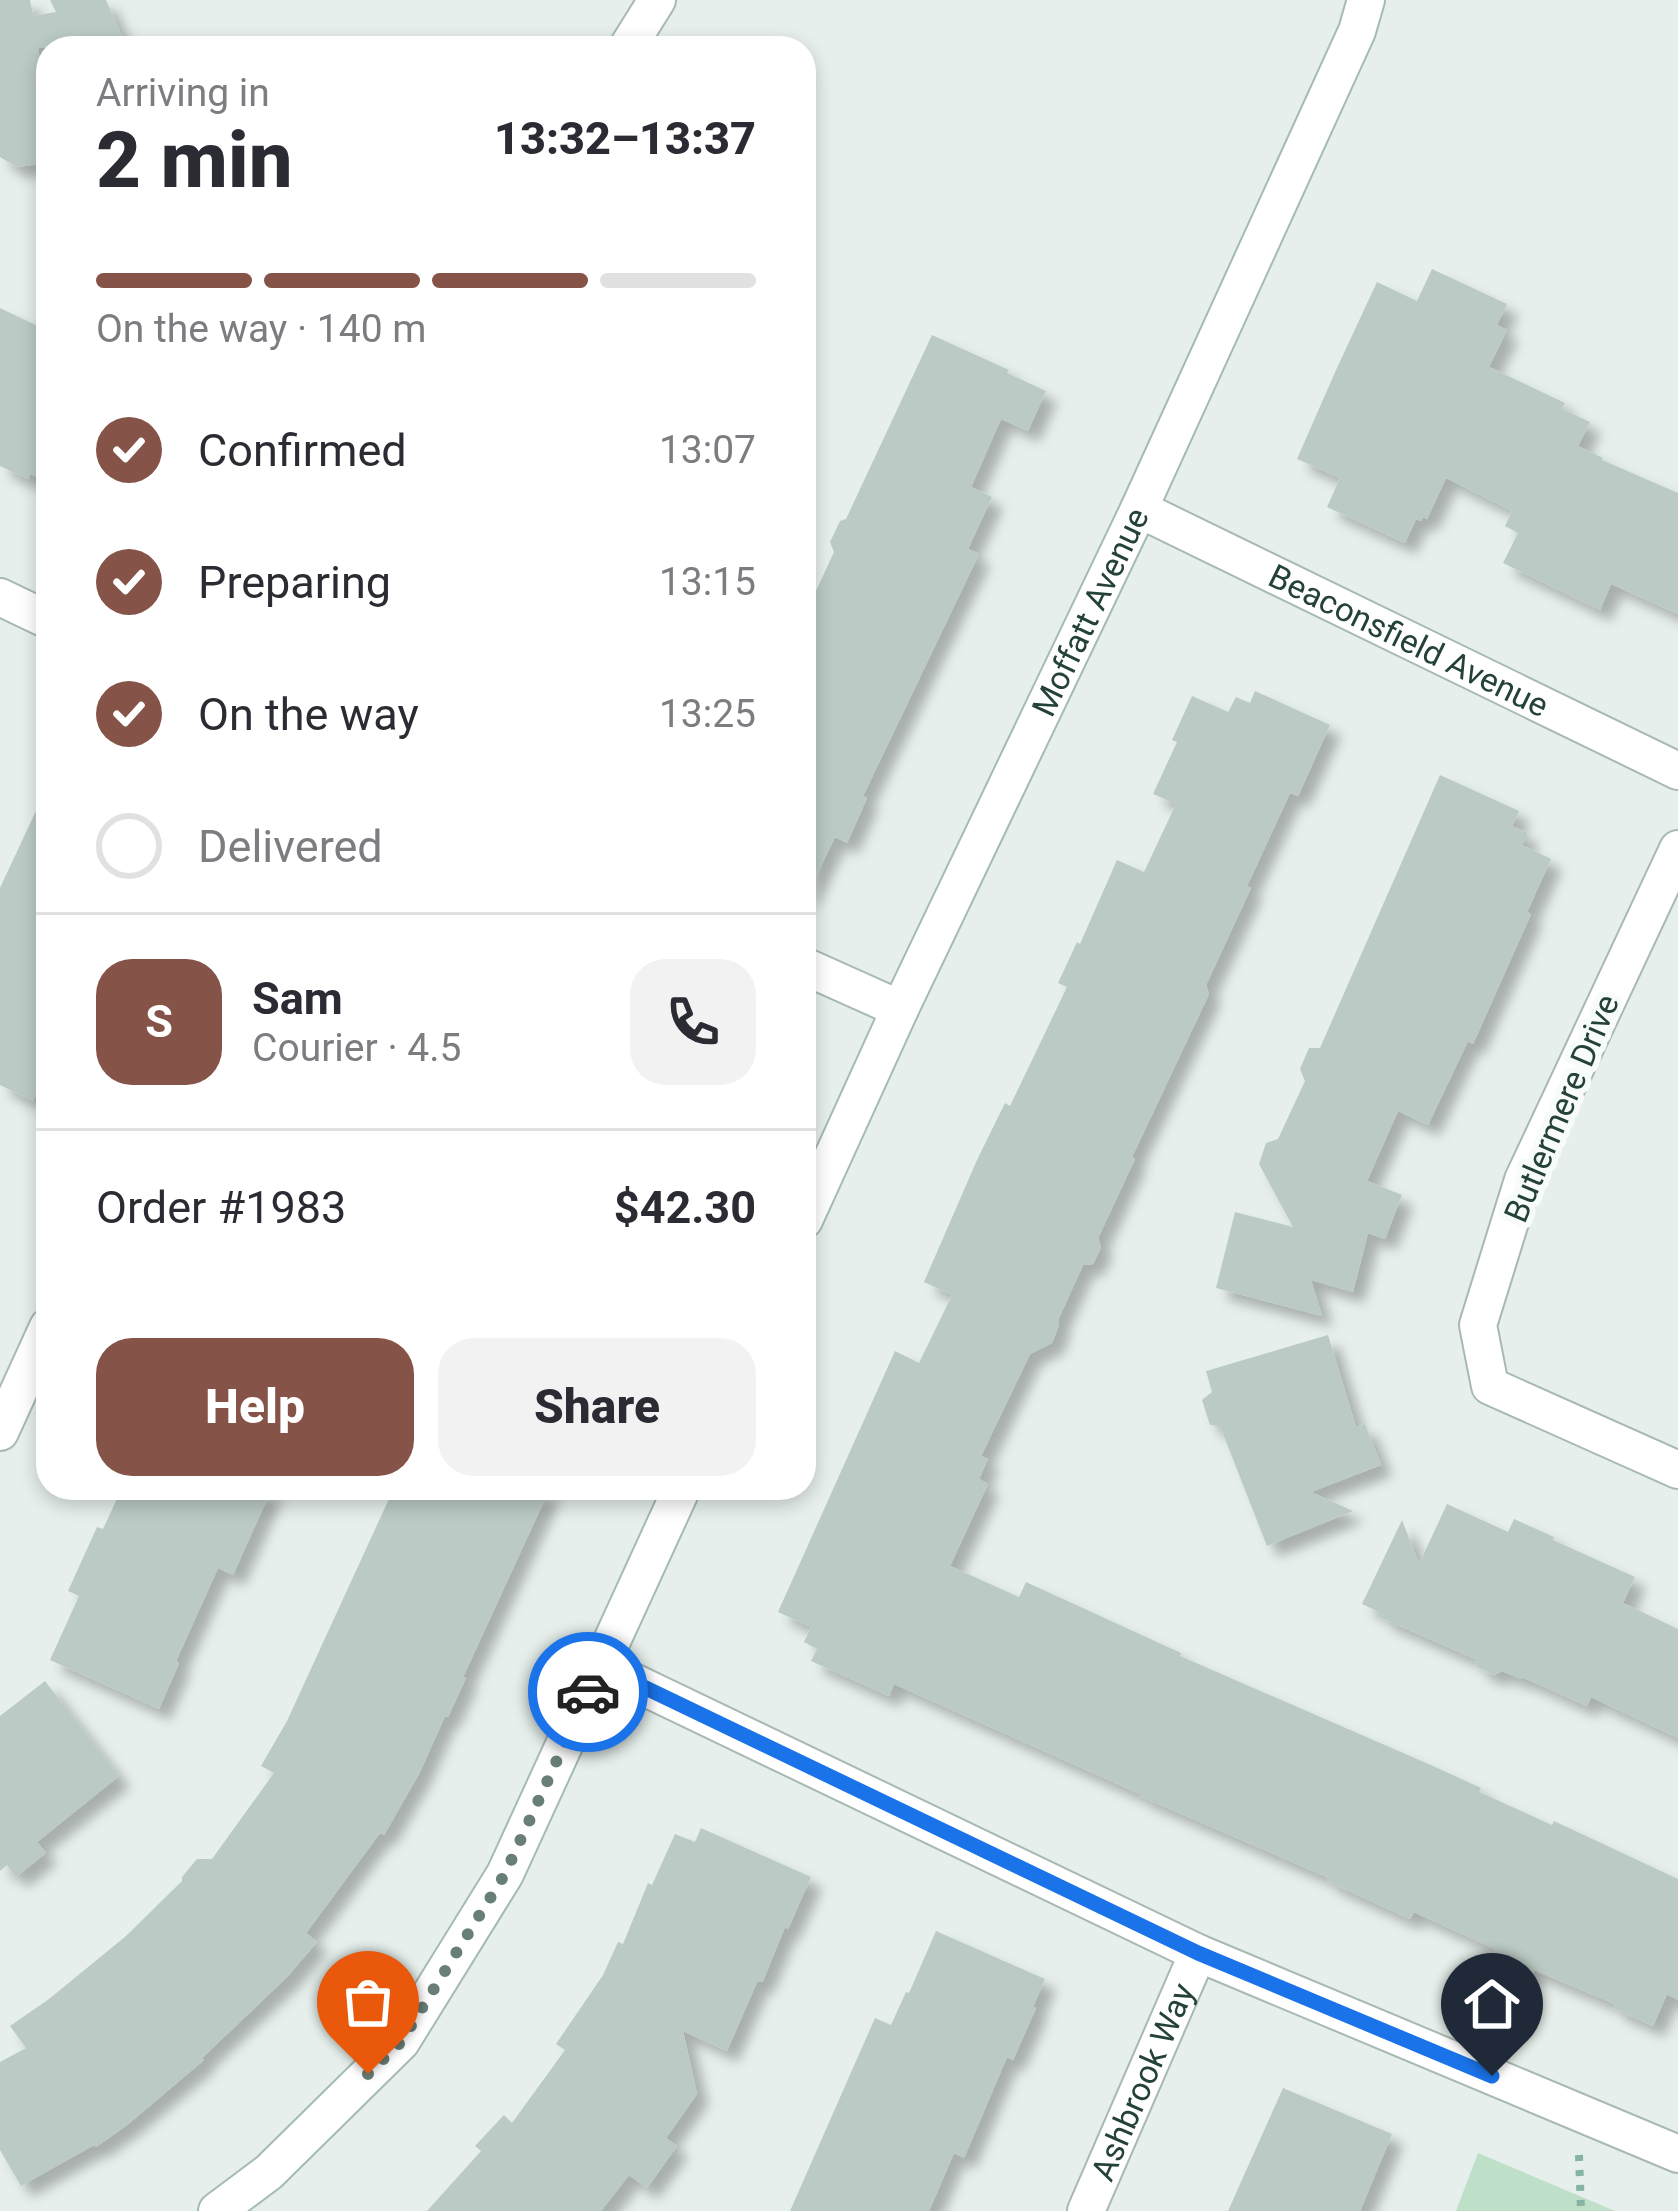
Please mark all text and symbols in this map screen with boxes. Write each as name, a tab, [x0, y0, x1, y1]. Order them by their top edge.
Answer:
text: Arriving in	[96, 70, 270, 116]
text: 13:32–13:37	[494, 112, 756, 165]
text: 2 min	[96, 115, 293, 206]
text: On the way · 140 m	[96, 306, 427, 352]
icon: check	[96, 417, 162, 483]
text: Confirmed	[198, 424, 407, 477]
text: 13:07	[659, 427, 756, 473]
street label: Moffatt Avenue	[1024, 502, 1157, 723]
icon: check	[96, 549, 162, 615]
text: Preparing	[198, 556, 391, 609]
street label: Beaconsfield Avenue	[1262, 556, 1555, 725]
text: 13:15	[659, 559, 756, 605]
icon: check	[96, 681, 162, 747]
text: On the way	[198, 688, 419, 741]
text: 13:25	[659, 691, 756, 737]
text: Delivered	[198, 820, 383, 873]
button: phone	[630, 959, 756, 1085]
text: Sam	[252, 972, 343, 1025]
street label: Butlermere Drive	[1496, 989, 1627, 1228]
text: S	[145, 995, 173, 1048]
text: Courier · 4.5	[252, 1025, 461, 1071]
text: Order #1983	[96, 1181, 346, 1234]
text: $42.30	[614, 1181, 756, 1234]
button: Help	[96, 1338, 414, 1476]
button: Share	[438, 1338, 756, 1476]
courier	[528, 1632, 648, 1752]
icon: car	[555, 1659, 621, 1725]
pin	[317, 1951, 419, 2074]
pin	[1441, 1953, 1543, 2076]
icon: bag	[335, 1969, 401, 2035]
icon: home	[1459, 1971, 1525, 2037]
street label: Ashbrook Way	[1083, 1977, 1203, 2186]

